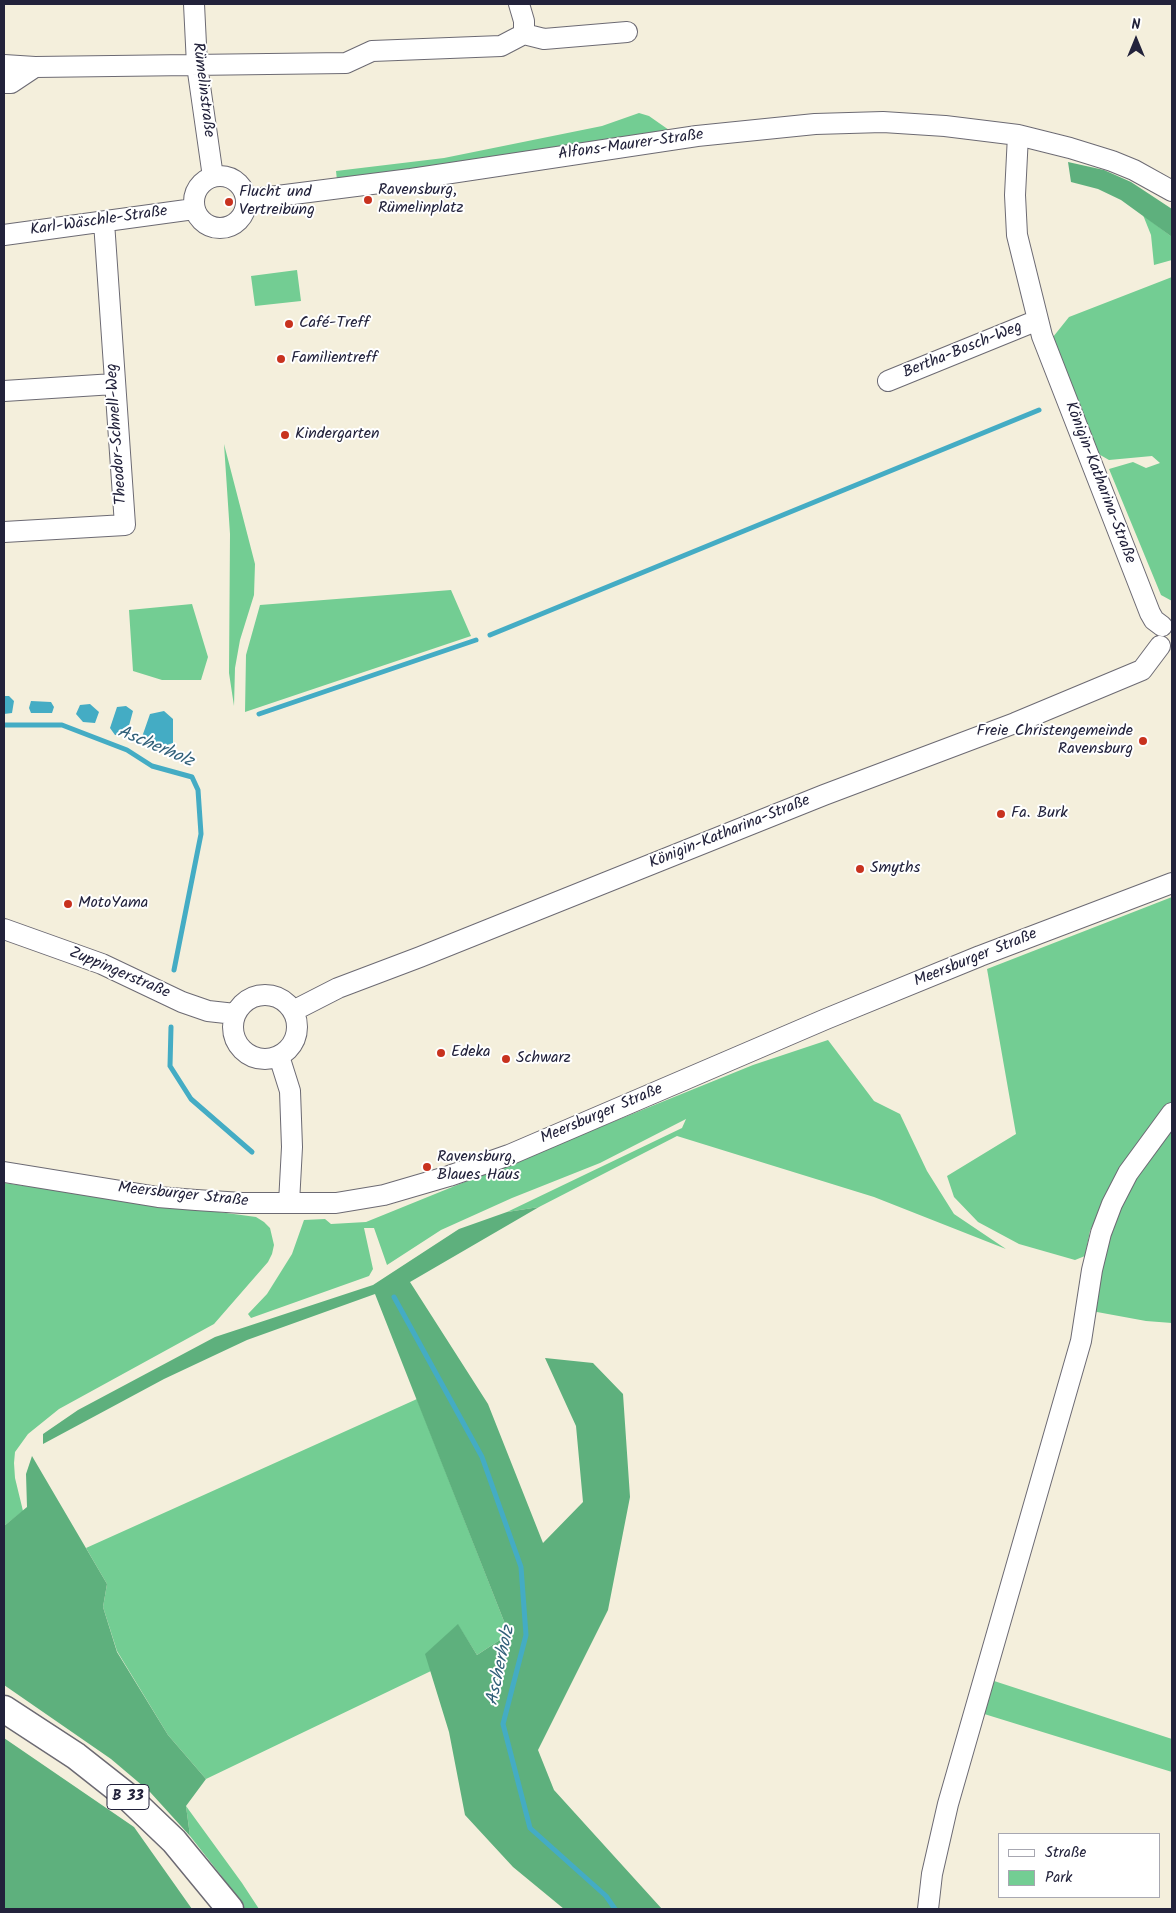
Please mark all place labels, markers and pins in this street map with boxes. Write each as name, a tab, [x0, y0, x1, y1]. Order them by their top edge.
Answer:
place label: Ravensburg, Rümelinplatz	[378, 181, 464, 219]
place label: Flucht und Vertreibung	[239, 183, 315, 221]
marker: Ravensburg, Rümelinplatz	[362, 194, 374, 206]
marker: Flucht und Vertreibung	[223, 196, 235, 208]
place label: Café-Treff	[299, 314, 370, 334]
marker: Café-Treff	[283, 318, 295, 330]
place label: Familientreff	[291, 349, 378, 369]
marker: Familientreff	[275, 353, 287, 365]
place label: Kindergarten	[295, 425, 380, 445]
marker: Kindergarten	[279, 429, 291, 441]
place label: Freie Christengemeinde Ravensburg	[976, 722, 1133, 760]
marker: Freie Christengemeinde Ravensburg	[1137, 735, 1149, 747]
place label: Fa. Burk	[1011, 804, 1068, 824]
marker: Fa. Burk	[995, 808, 1007, 820]
place label: Smyths	[870, 859, 920, 879]
marker: Smyths	[854, 863, 866, 875]
place label: MotoYama	[78, 894, 148, 914]
marker: MotoYama	[62, 898, 74, 910]
place label: Edeka	[451, 1043, 491, 1063]
marker: Edeka	[435, 1047, 447, 1059]
place label: Schwarz	[516, 1049, 571, 1069]
marker: Schwarz	[500, 1053, 512, 1065]
place label: Ravensburg, Blaues Haus	[437, 1148, 519, 1186]
marker: Ravensburg, Blaues Haus	[421, 1161, 433, 1173]

